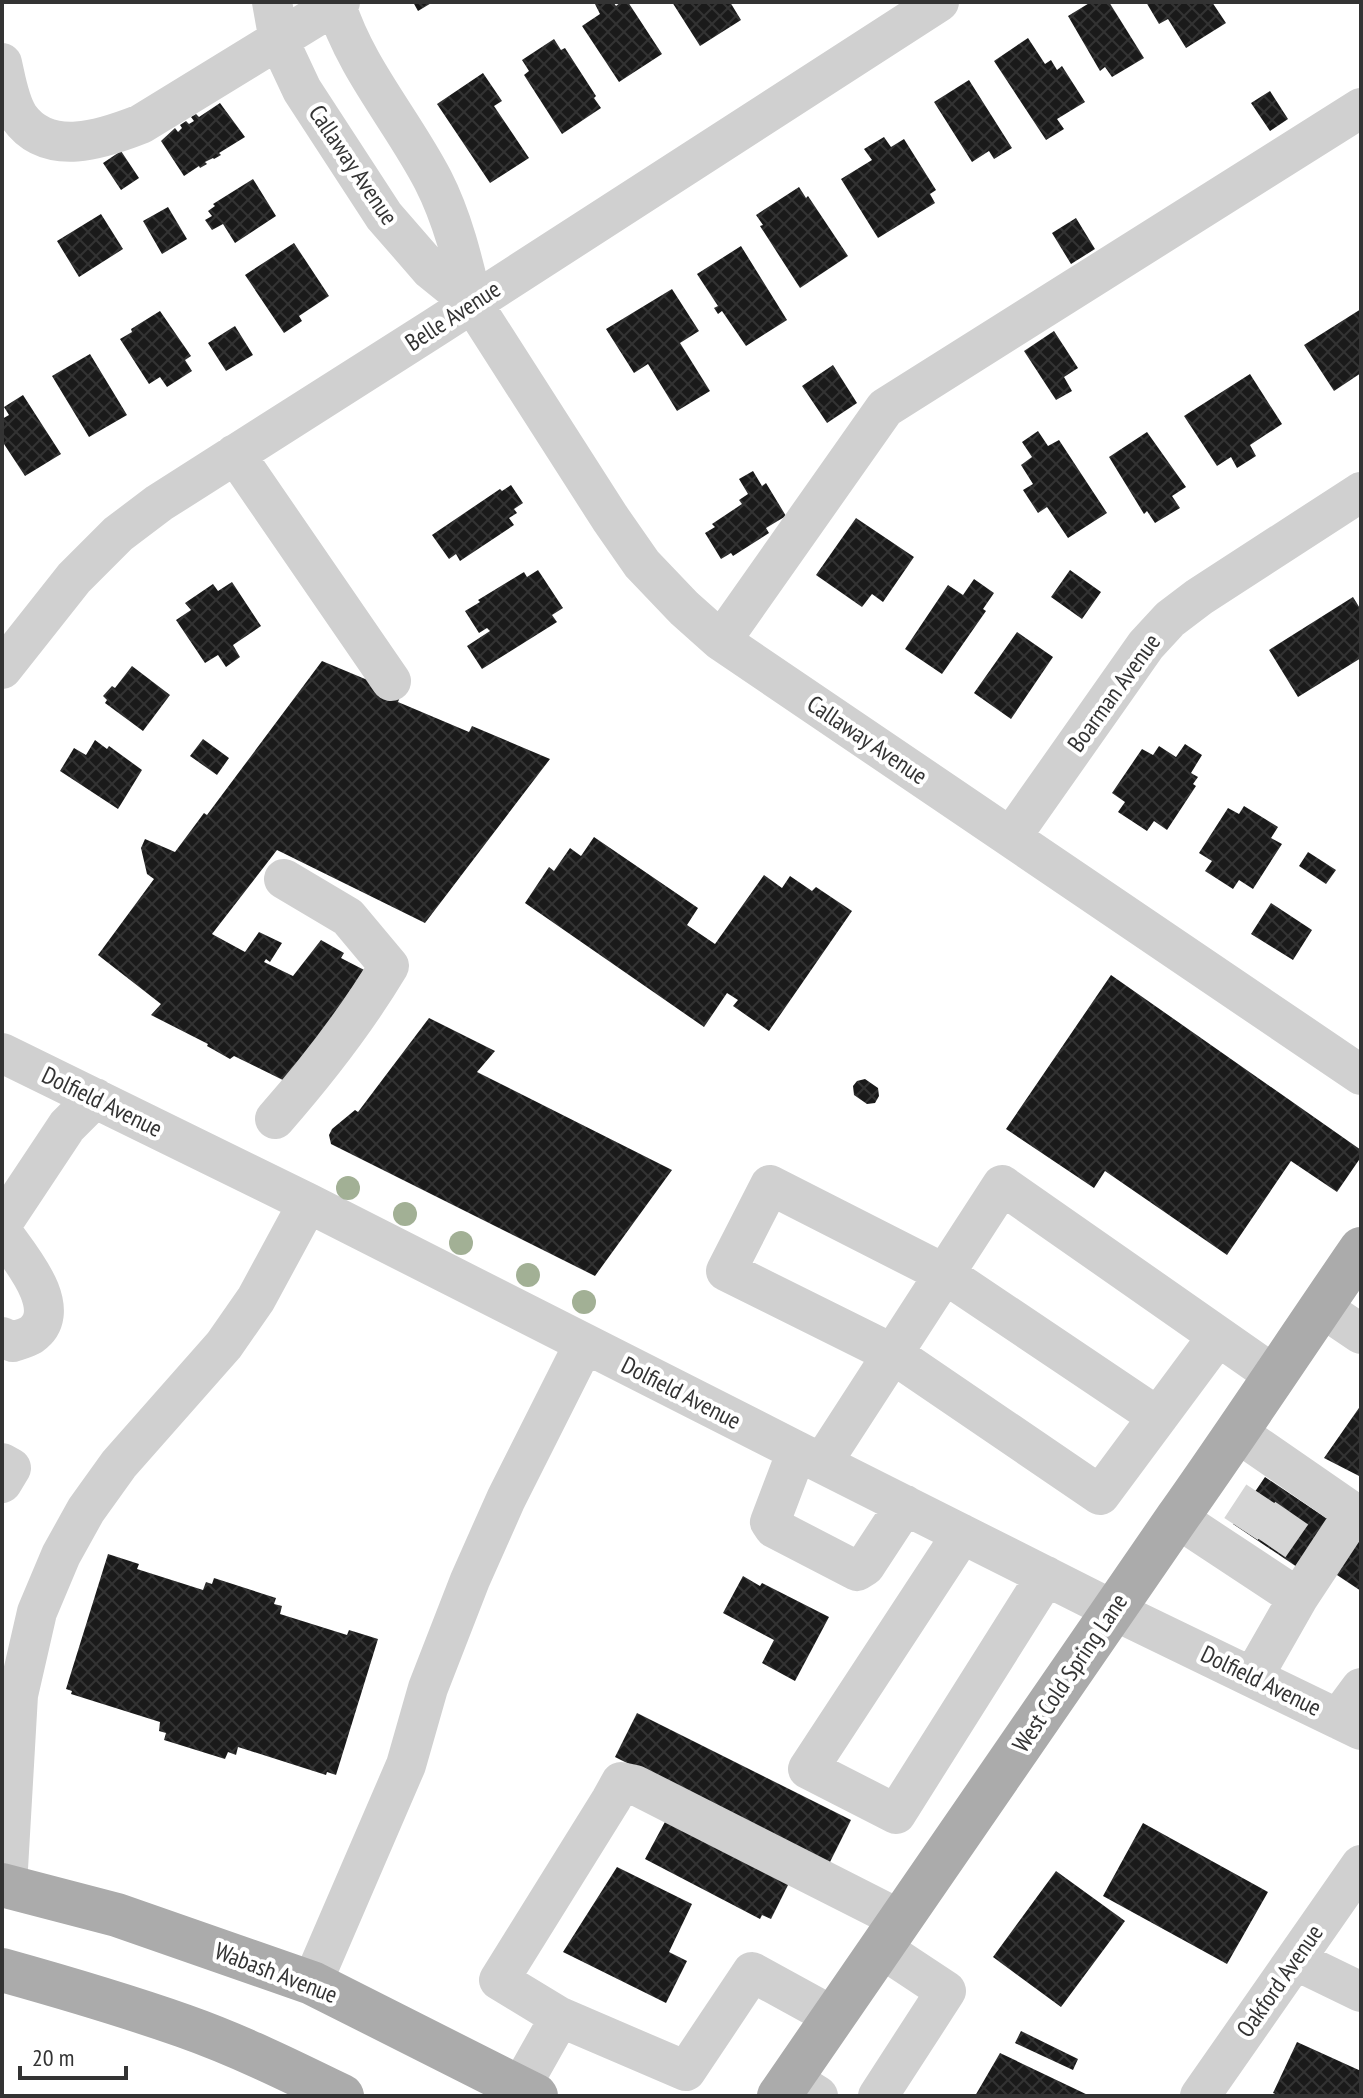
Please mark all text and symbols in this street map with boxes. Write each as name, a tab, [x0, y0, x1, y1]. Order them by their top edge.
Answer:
street label: Callaway Avenue	[302, 99, 405, 231]
street label: Belle Avenue	[399, 273, 506, 358]
street label: Boarman Avenue	[1060, 627, 1167, 758]
street label: Callaway Avenue	[801, 688, 933, 791]
street label: Dolfield Avenue	[37, 1059, 167, 1144]
street label: Dolfield Avenue	[616, 1349, 746, 1436]
street label: West Cold Spring Lane	[1005, 1587, 1134, 1758]
street label: Dolfield Avenue	[1196, 1638, 1326, 1723]
street label: Oakford Avenue	[1229, 1918, 1330, 2043]
street label: Wabash Avenue	[211, 1935, 342, 2010]
scale bar	[20, 2030, 126, 2080]
text: 20 m	[32, 2042, 74, 2073]

